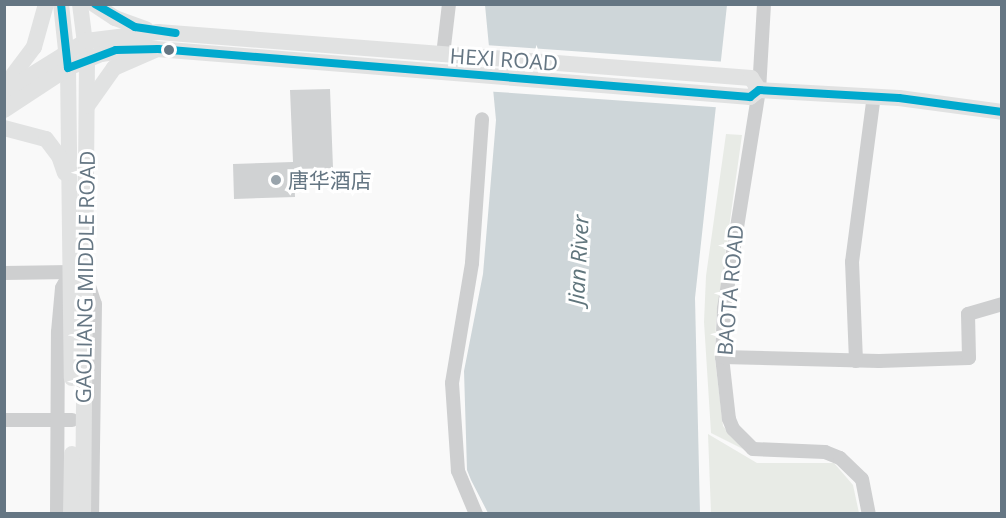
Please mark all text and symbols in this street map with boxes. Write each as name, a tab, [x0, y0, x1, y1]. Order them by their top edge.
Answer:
street label: HEXI ROAD	[449, 43, 559, 75]
unlabelled marker	[163, 44, 175, 56]
street label: GAOLIANG MIDDLE ROAD	[70, 150, 100, 404]
place label: 唐华酒店	[288, 167, 372, 193]
marker: 唐华酒店	[269, 173, 283, 187]
water label: Jian River	[562, 214, 594, 306]
street label: BAOTA ROAD	[712, 224, 748, 356]

